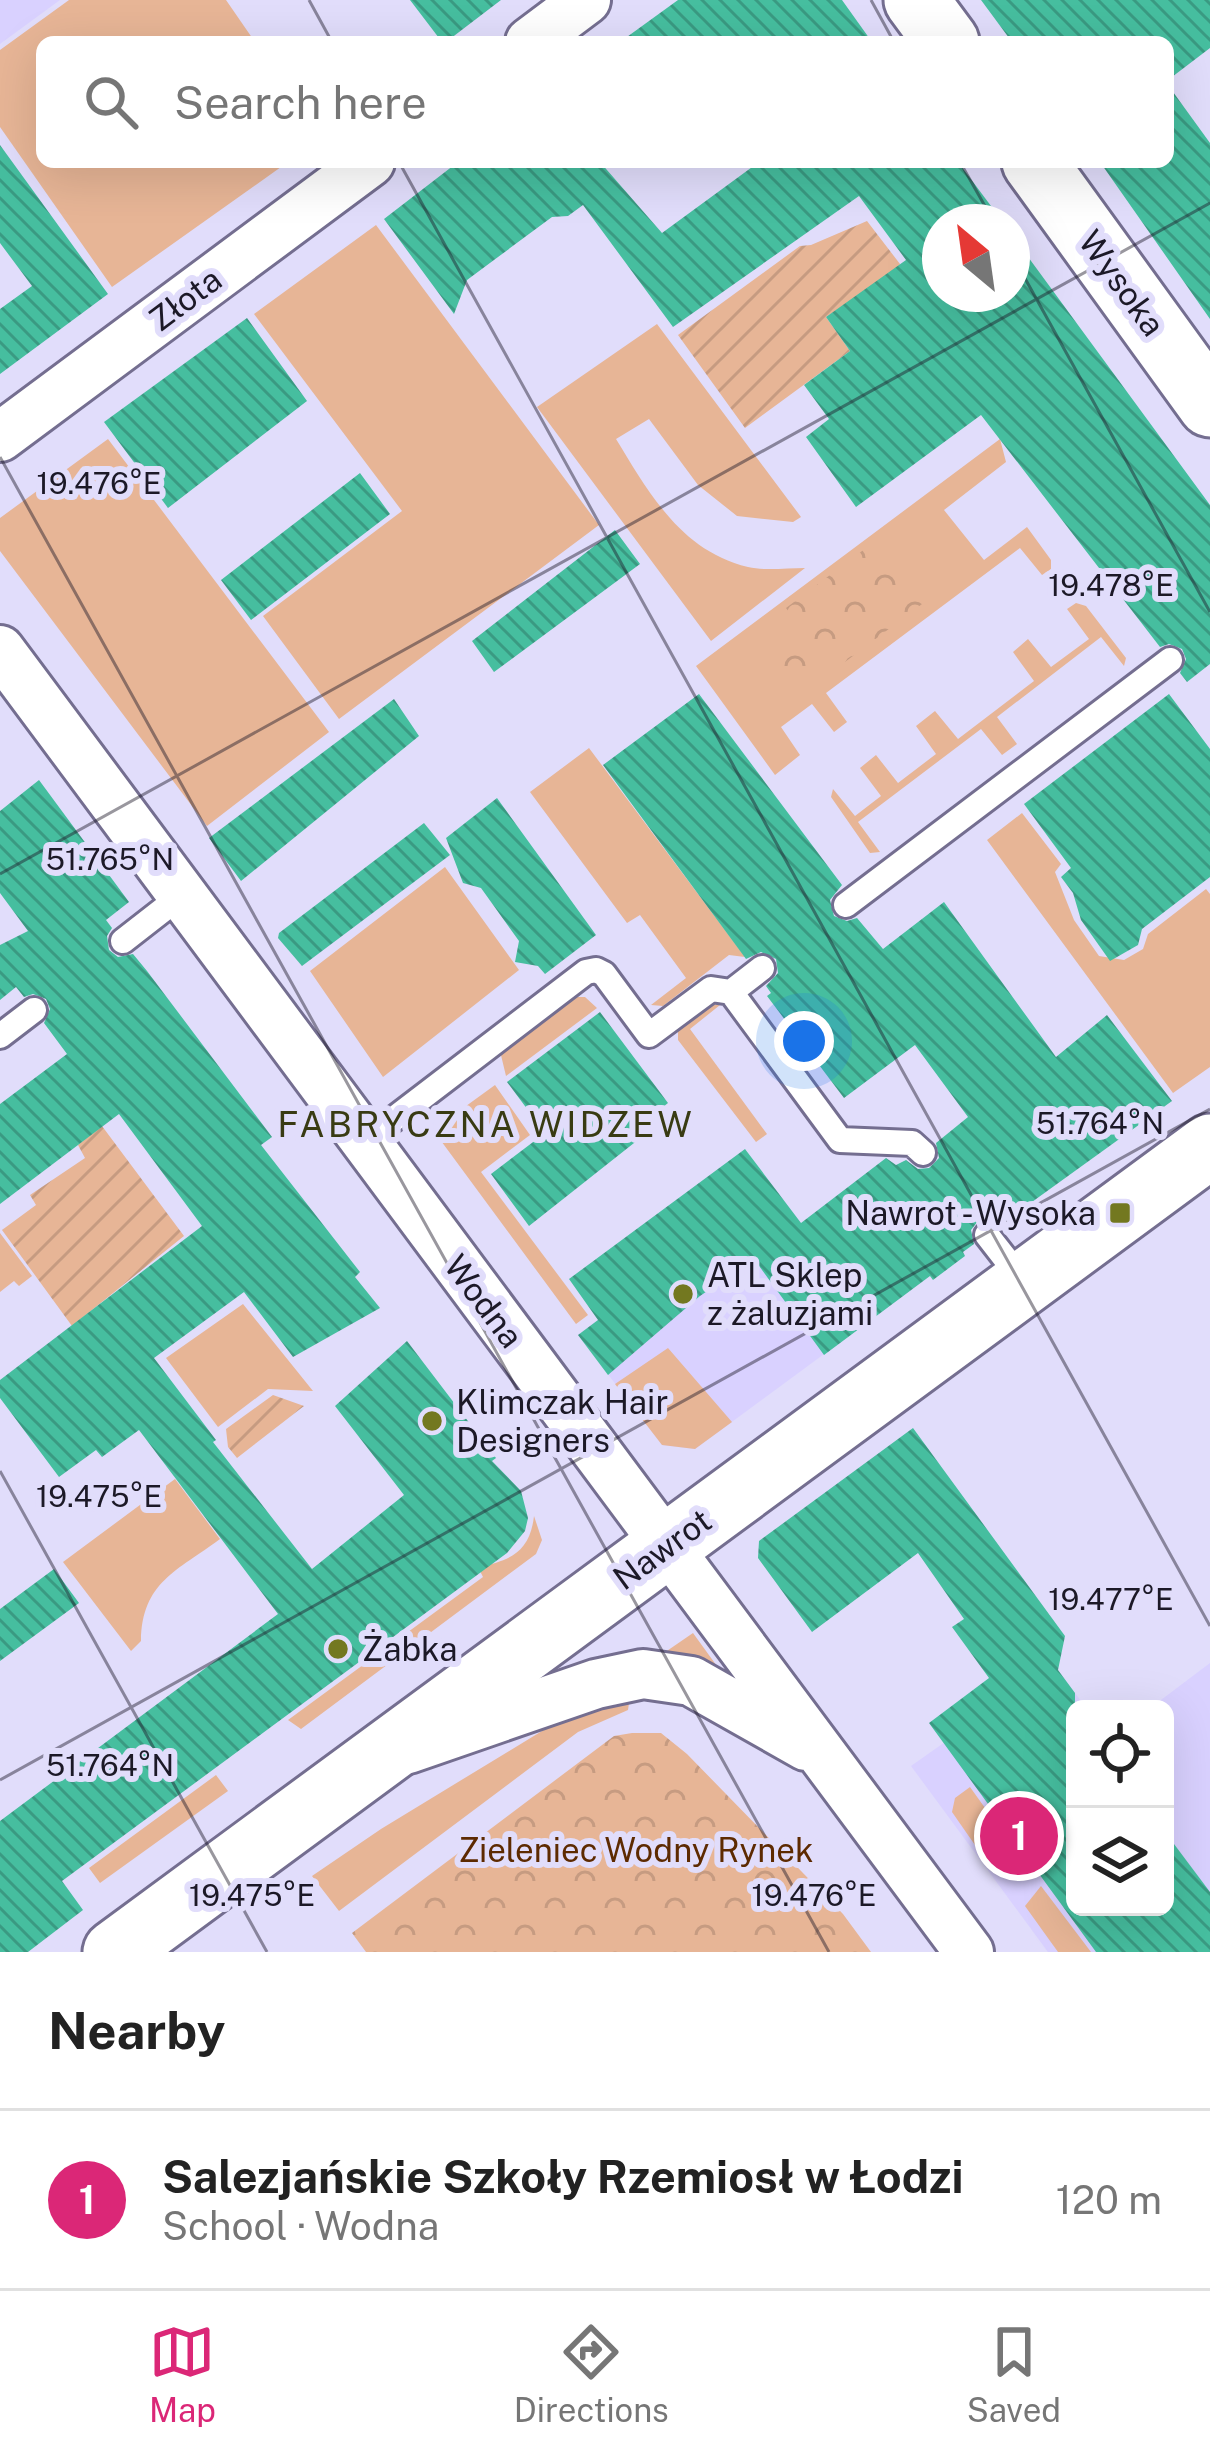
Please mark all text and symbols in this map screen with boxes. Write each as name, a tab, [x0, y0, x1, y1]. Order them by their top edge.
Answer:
search box	[36, 36, 1174, 168]
icon: search	[78, 69, 144, 135]
text: Search here	[174, 76, 427, 129]
north arrow	[922, 204, 1030, 312]
street label: Wysoka	[1071, 223, 1173, 343]
street label: Złota	[142, 260, 228, 338]
text: 19.476°E	[37, 465, 161, 501]
text: 19.478°E	[1048, 567, 1174, 603]
text: 51.765°N	[46, 841, 174, 877]
your location	[774, 1011, 834, 1071]
district label: FABRYCZNA WIDZEW	[277, 1103, 695, 1145]
text: 51.764°N	[1036, 1105, 1164, 1141]
place label: Nawrot - Wysoka	[845, 1194, 1096, 1232]
marker: Nawrot - Wysoka	[1107, 1200, 1133, 1226]
street label: Wodna	[437, 1247, 531, 1355]
place label: ATL Sklep z żaluzjami	[707, 1256, 873, 1332]
marker: ATL Sklep z żaluzjami	[670, 1281, 696, 1307]
place label: Klimczak Hair Designers	[456, 1383, 668, 1459]
marker: Klimczak Hair Designers	[419, 1408, 445, 1434]
text: 19.475°E	[36, 1478, 162, 1514]
street label: Nawrot	[606, 1501, 718, 1597]
text: 19.477°E	[1048, 1581, 1174, 1617]
place label: Żabka	[362, 1629, 457, 1668]
marker: Żabka	[325, 1636, 351, 1662]
map controls	[1066, 1700, 1174, 1916]
button: locate	[1066, 1700, 1174, 1808]
text: 51.764°N	[46, 1747, 174, 1783]
pin: 1	[980, 1791, 1058, 1881]
button: layers	[1066, 1808, 1174, 1916]
park label: Zieleniec Wodny Rynek	[459, 1831, 813, 1869]
text: 19.475°E	[189, 1877, 315, 1913]
text: 19.476°E	[752, 1877, 876, 1913]
text: Nearby	[48, 2001, 225, 2060]
text: Salezjańskie Szkoły Rzemiosł w Łodzi	[162, 2150, 963, 2203]
text: 1	[79, 2177, 95, 2223]
text: 120 m	[1056, 2177, 1162, 2223]
text: School · Wodna	[162, 2203, 439, 2249]
tab: Map	[149, 2319, 216, 2429]
tab: Directions	[514, 2319, 669, 2429]
tab: Saved	[967, 2319, 1061, 2429]

